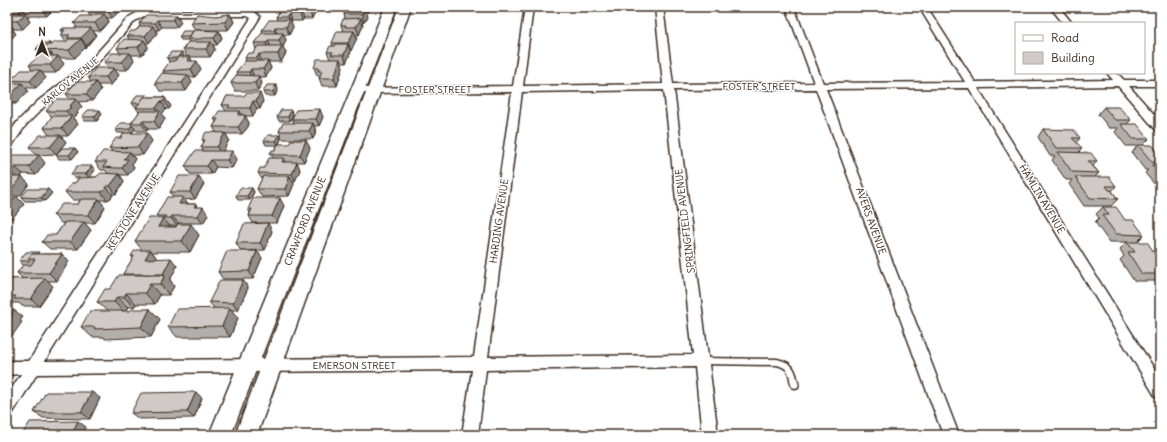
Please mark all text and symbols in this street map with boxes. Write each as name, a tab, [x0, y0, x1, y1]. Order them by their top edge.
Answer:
north arrow	[22, 22, 62, 62]
legend	[1015, 22, 1145, 74]
text: N	[38, 25, 46, 39]
text: Road	[1051, 30, 1079, 45]
text: Building	[1051, 50, 1095, 65]
street label: KARLOV AVENUE	[40, 54, 100, 108]
street label: FOSTER STREET	[723, 80, 795, 93]
street label: FOSTER STREET	[399, 83, 471, 96]
street label: HAMLIN AVENUE	[1016, 162, 1068, 236]
street label: SPRINGFIELD AVENUE	[672, 168, 698, 274]
street label: KEYSTONE AVENUE	[103, 171, 163, 253]
street label: CRAWFORD AVENUE	[281, 174, 329, 268]
street label: HARDING AVENUE	[487, 178, 511, 264]
street label: AVERS AVENUE	[853, 186, 889, 256]
street label: EMERSON STREET	[313, 359, 395, 372]

